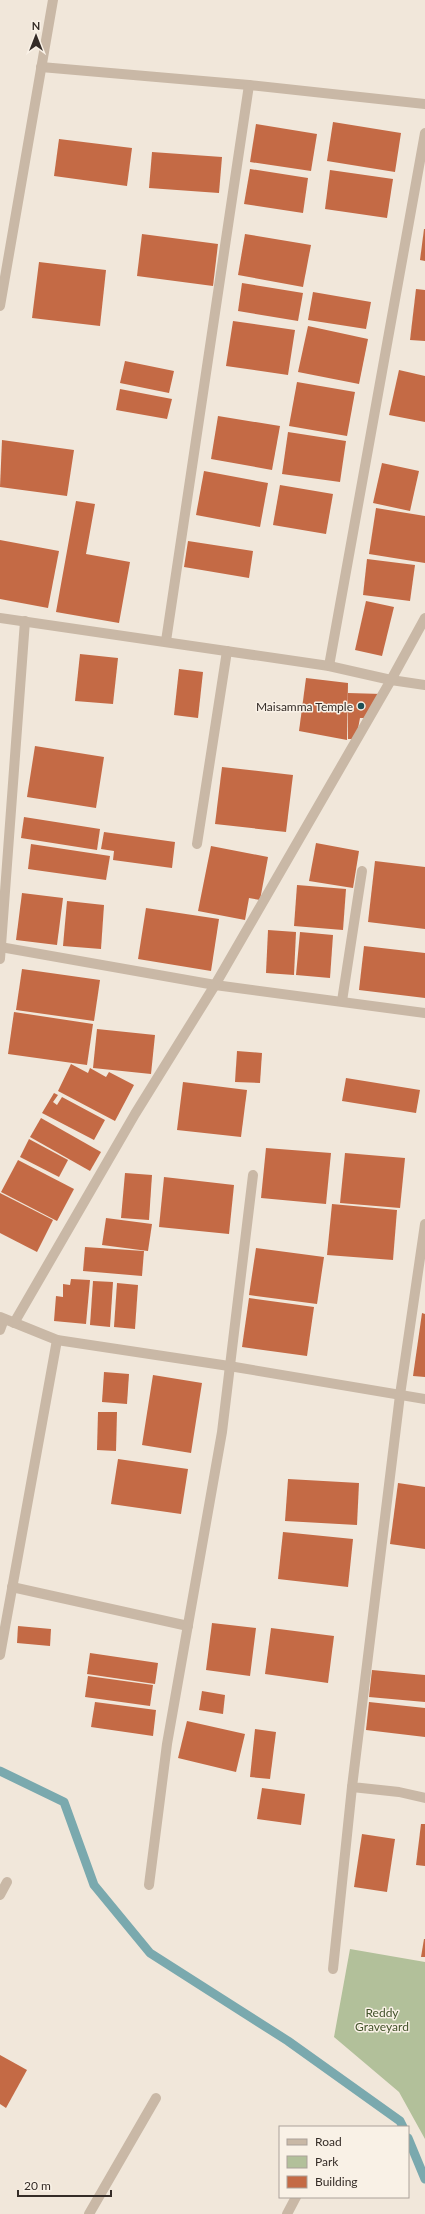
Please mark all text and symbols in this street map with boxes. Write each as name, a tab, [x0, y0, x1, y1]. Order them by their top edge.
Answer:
north arrow	[16, 16, 56, 56]
text: N	[32, 19, 40, 32]
place label: Maisamma Temple	[256, 699, 353, 714]
marker: Maisamma Temple	[356, 701, 366, 711]
park label: Reddy Graveyard	[355, 2005, 409, 2034]
legend	[279, 2126, 409, 2198]
text: Road	[315, 2134, 342, 2149]
text: Park	[315, 2154, 339, 2169]
scale bar	[18, 2172, 111, 2198]
text: Building	[315, 2174, 358, 2189]
text: 20 m	[24, 2178, 51, 2193]

